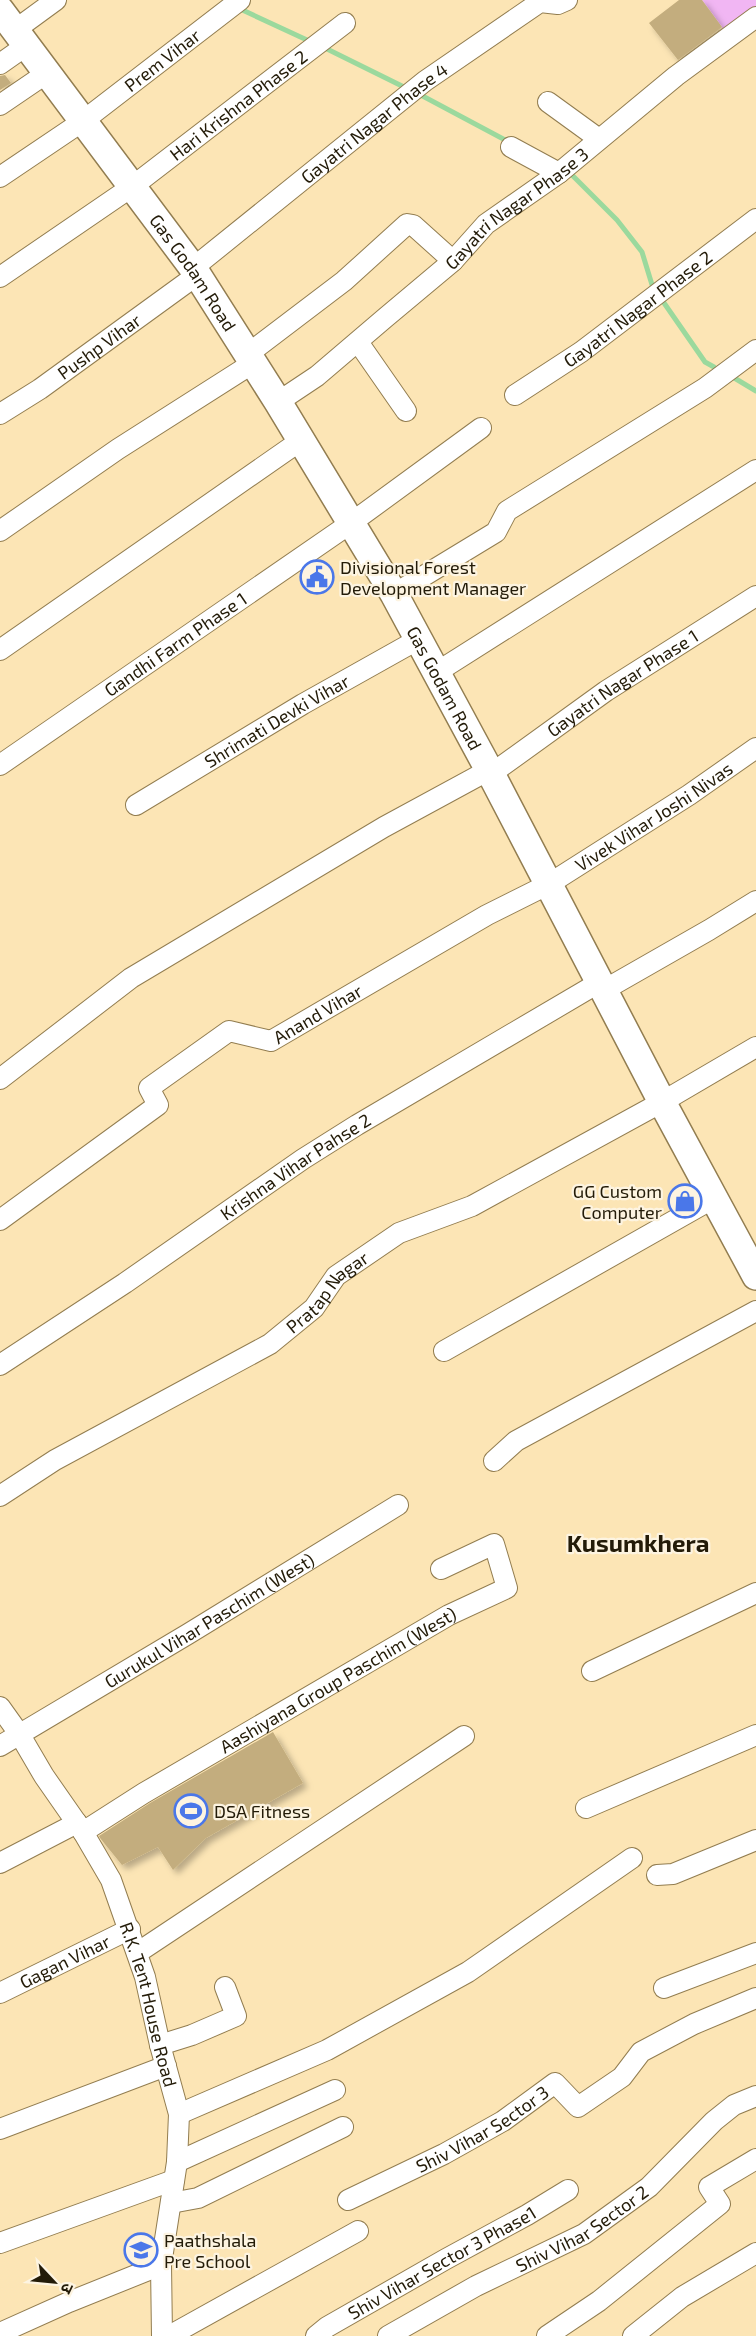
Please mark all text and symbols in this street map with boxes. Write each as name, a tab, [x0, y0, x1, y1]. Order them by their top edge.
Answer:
street label: Prem Vihar	[120, 24, 204, 96]
street label: Hari Krishna Phase 2	[165, 45, 312, 165]
street label: Gayatri Nagar Phase 4	[296, 58, 452, 188]
street label: Gayatri Nagar Phase 3	[440, 143, 593, 274]
street label: Gas Godam Road	[145, 209, 241, 335]
street label: Gayatri Nagar Phase 2	[559, 246, 716, 372]
street label: Pushp Vihar	[53, 309, 145, 384]
place label: Divisional Forest Development Manager	[340, 556, 526, 599]
public building icon: Divisional Forest Development Manager	[299, 559, 335, 595]
street label: Gandhi Farm Phase 1	[100, 587, 251, 701]
street label: Gas Godam Road	[402, 622, 487, 754]
street label: Gayatri Nagar Phase 1	[542, 625, 702, 741]
street label: Shrimati Devki Vihar	[200, 669, 353, 772]
street label: Vivek Vihar Joshi Nivas	[571, 757, 737, 876]
street label: Anand Vihar	[269, 979, 366, 1048]
street label: Krishna Vihar Pahse 2	[216, 1108, 375, 1224]
place label: GG Custom Computer	[573, 1180, 662, 1223]
shop icon: GG Custom Computer	[667, 1183, 703, 1219]
street label: Pratap Nagar	[281, 1246, 372, 1338]
district label: Kusumkhera	[567, 1528, 709, 1557]
street label: Gurukul Vihar Paschim (West)	[100, 1548, 318, 1692]
street label: Aashiyana Group Paschim (West)	[216, 1602, 460, 1757]
sports icon: DSA Fitness	[173, 1793, 209, 1829]
place label: DSA Fitness	[214, 1800, 310, 1822]
street label: R.K. Tent House Road	[116, 1919, 182, 2089]
street label: Gagan Vihar	[16, 1930, 113, 1993]
street label: Shiv Vihar Sector 3	[412, 2081, 553, 2177]
street label: Shiv Vihar Sector 2	[512, 2180, 652, 2276]
street label: Shiv Vihar Sector 3 Phase1	[344, 2201, 540, 2324]
place label: Paathshala Pre School	[164, 2229, 256, 2272]
school or university icon: Paathshala Pre School	[123, 2232, 159, 2268]
north arrow	[24, 2252, 84, 2312]
text: उ	[57, 2280, 79, 2298]

